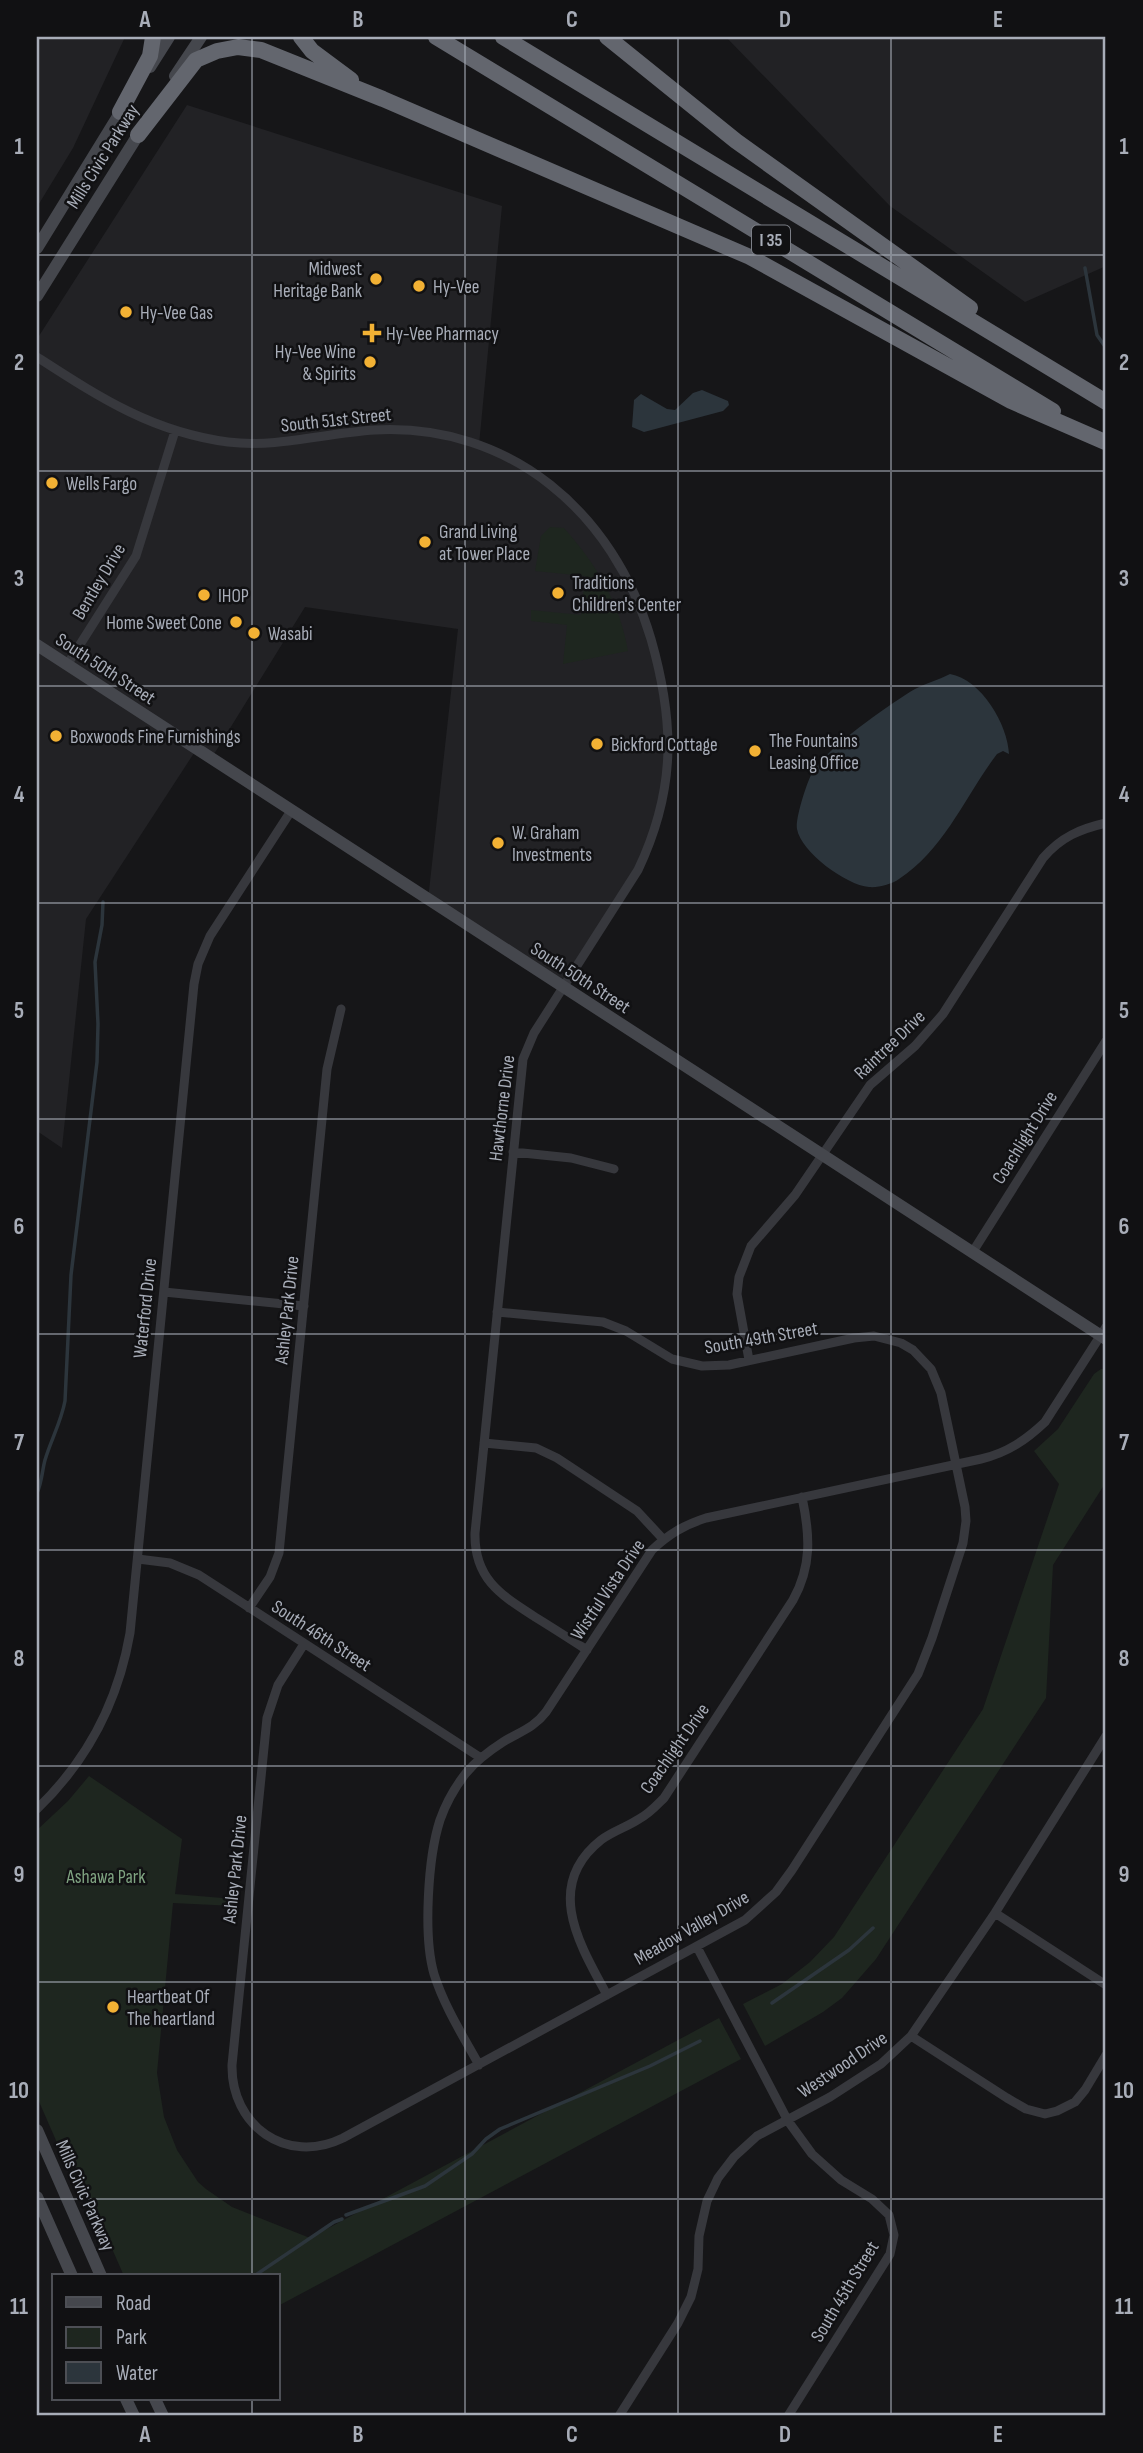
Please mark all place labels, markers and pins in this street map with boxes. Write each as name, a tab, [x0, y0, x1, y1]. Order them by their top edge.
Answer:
place label: Midwest Heritage Bank	[273, 258, 363, 303]
marker: Midwest Heritage Bank	[368, 271, 384, 287]
place label: Hy-Vee	[433, 276, 480, 299]
marker: Hy-Vee	[411, 278, 427, 294]
place label: Hy-Vee Gas	[140, 302, 213, 325]
marker: Hy-Vee Gas	[118, 304, 134, 320]
place label: Hy-Vee Pharmacy	[386, 323, 499, 346]
marker: Hy-Vee Pharmacy	[364, 325, 380, 341]
place label: Hy-Vee Wine & Spirits	[275, 341, 356, 386]
marker: Hy-Vee Wine & Spirits	[362, 354, 378, 370]
place label: Wells Fargo	[66, 473, 137, 496]
marker: Wells Fargo	[44, 475, 60, 491]
place label: Grand Living at Tower Place	[439, 521, 530, 566]
marker: Grand Living at Tower Place	[417, 534, 433, 550]
place label: Traditions Children's Center	[572, 572, 682, 617]
place label: IHOP	[218, 585, 249, 608]
marker: Traditions Children's Center	[550, 585, 566, 601]
marker: IHOP	[196, 587, 212, 603]
place label: Home Sweet Cone	[106, 612, 222, 635]
marker: Home Sweet Cone	[228, 614, 244, 630]
place label: Wasabi	[268, 623, 313, 646]
marker: Wasabi	[246, 625, 262, 641]
place label: Boxwoods Fine Furnishings	[70, 726, 241, 749]
marker: Boxwoods Fine Furnishings	[48, 728, 64, 744]
place label: The Fountains Leasing Office	[769, 730, 859, 775]
place label: Bickford Cottage	[611, 734, 718, 757]
marker: Bickford Cottage	[589, 736, 605, 752]
marker: The Fountains Leasing Office	[747, 743, 763, 759]
place label: W. Graham Investments	[512, 822, 592, 867]
marker: W. Graham Investments	[490, 835, 506, 851]
place label: Heartbeat Of The heartland	[127, 1986, 215, 2031]
marker: Heartbeat Of The heartland	[105, 1999, 121, 2015]

